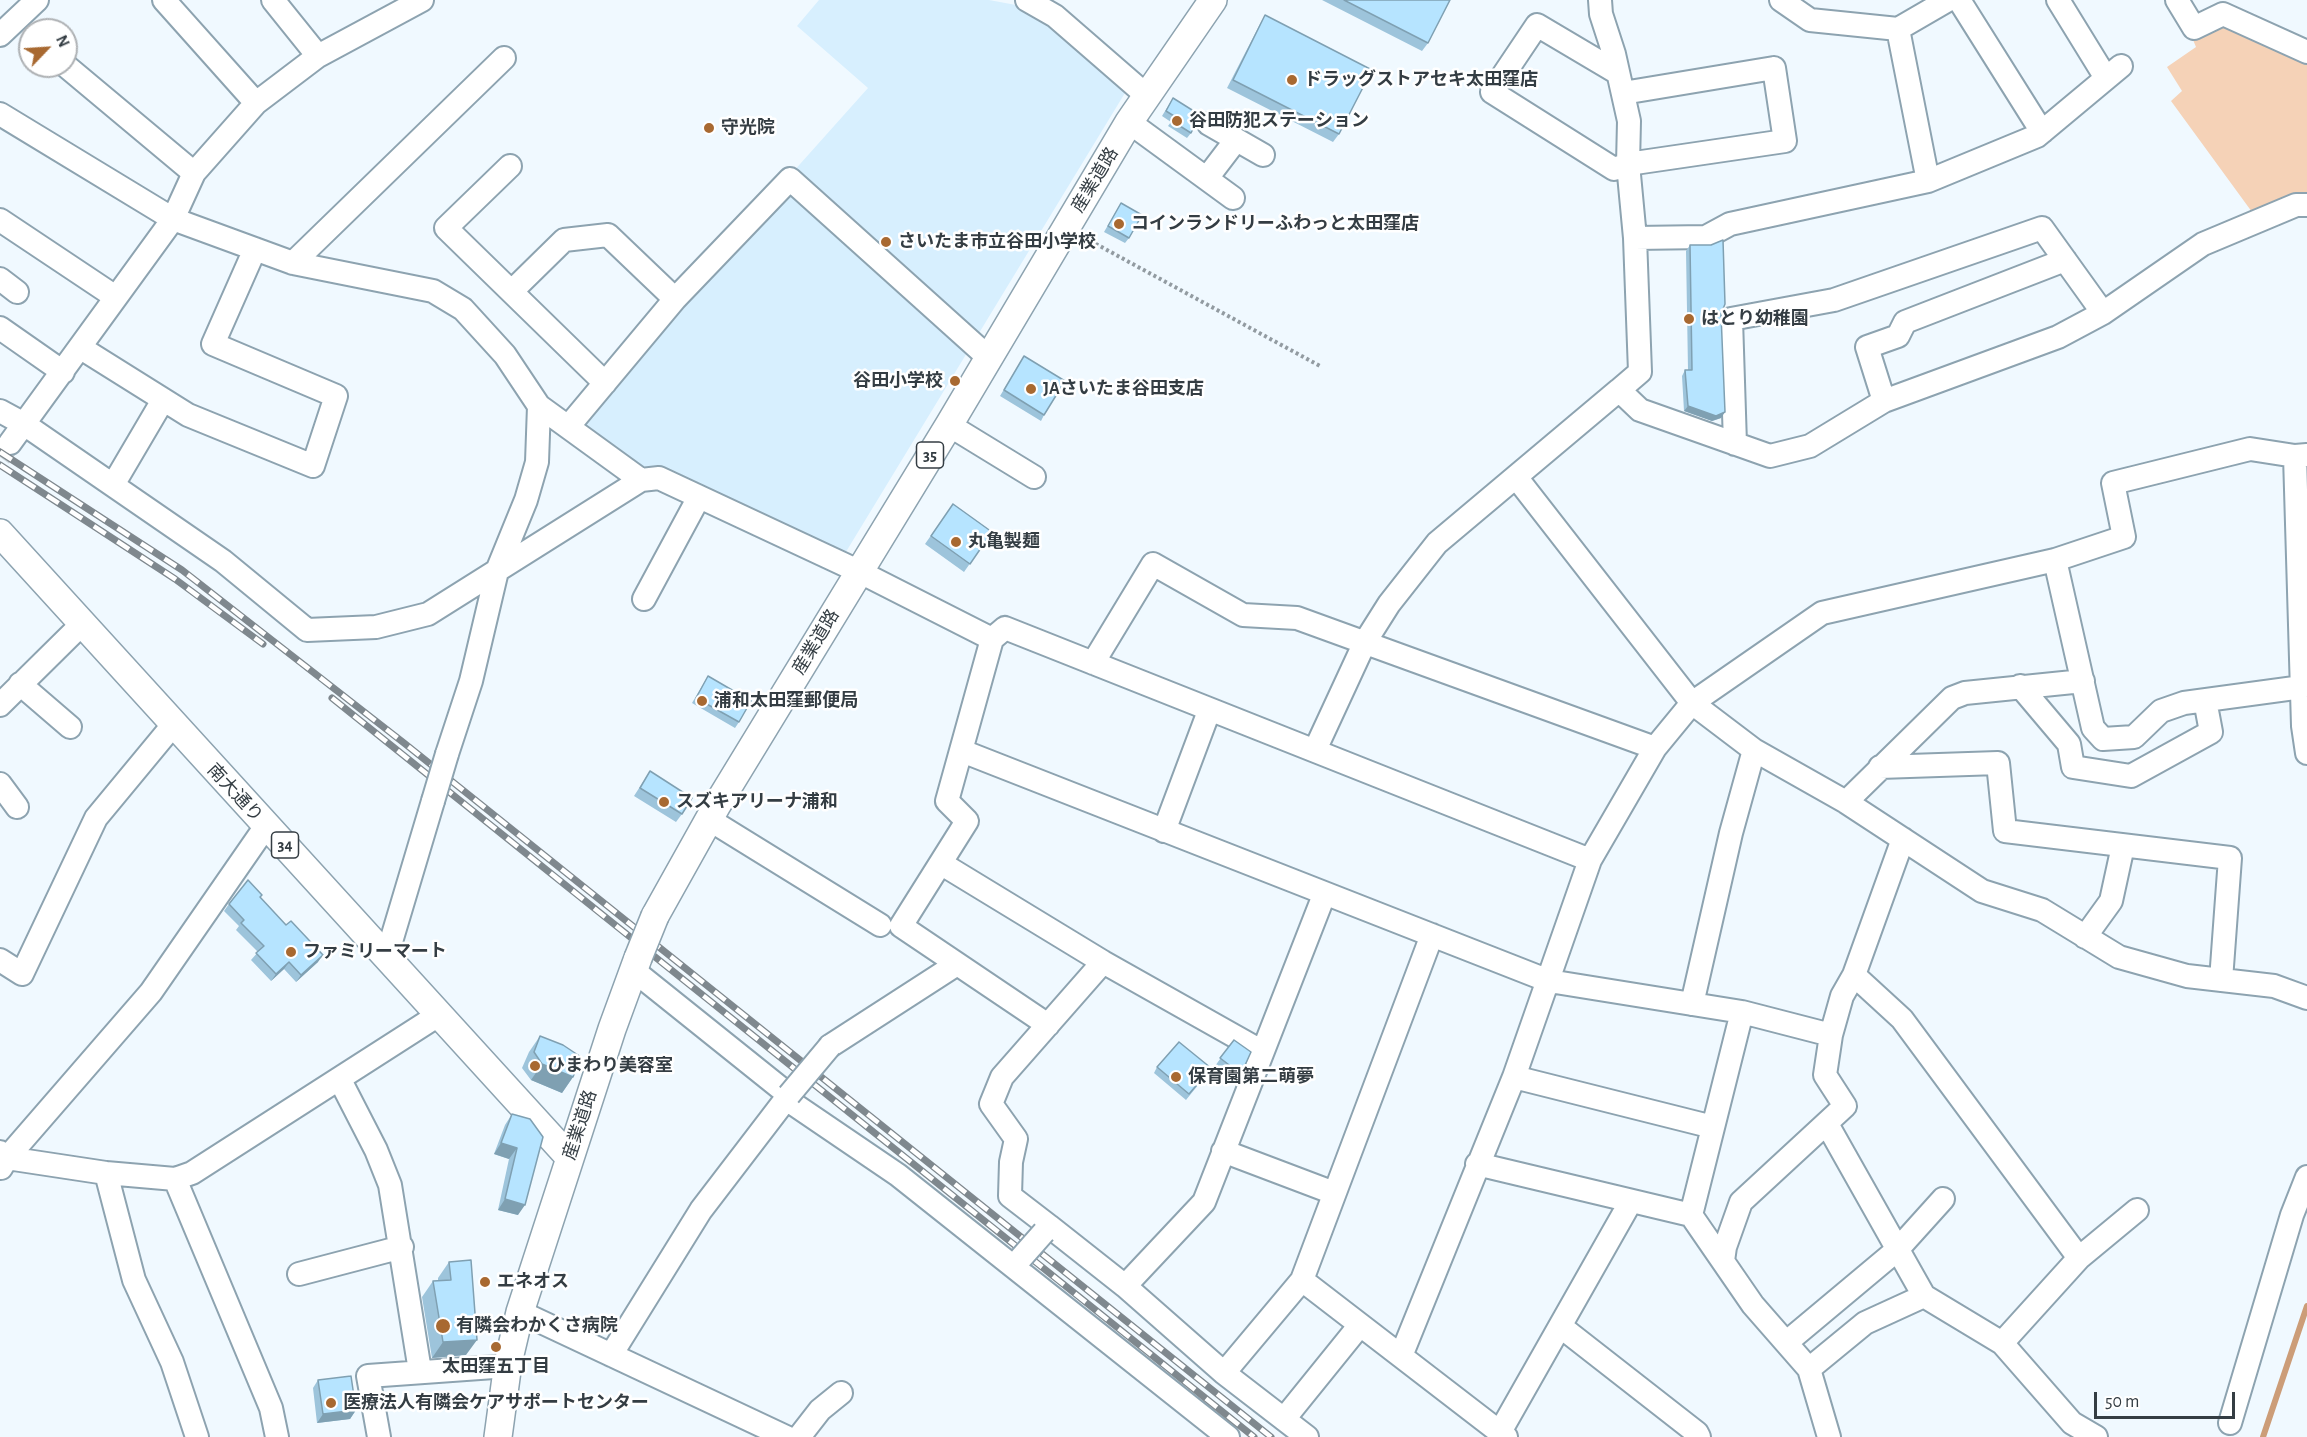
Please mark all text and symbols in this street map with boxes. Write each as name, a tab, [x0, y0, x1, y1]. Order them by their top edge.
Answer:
north arrow	[18, 18, 78, 78]
text: N	[53, 33, 72, 50]
place label: ドラッグストアセキ太田窪店	[1304, 69, 1538, 91]
marker: ドラッグストアセキ太田窪店	[1285, 73, 1299, 87]
place label: 谷田防犯ステーション	[1189, 110, 1369, 132]
marker: 谷田防犯ステーション	[1170, 114, 1184, 128]
place label: 守光院	[721, 117, 775, 139]
marker: 守光院	[702, 121, 716, 135]
street label: 産業道路	[1067, 144, 1123, 216]
place label: コインランドリーふわっと太田窪店	[1131, 213, 1419, 235]
marker: コインランドリーふわっと太田窪店	[1112, 217, 1126, 231]
place label: さいたま市立谷田小学校	[898, 231, 1096, 253]
marker: さいたま市立谷田小学校	[879, 235, 893, 249]
place label: はとり幼稚園	[1701, 308, 1809, 330]
marker: はとり幼稚園	[1682, 312, 1696, 326]
place label: 谷田小学校	[853, 370, 943, 392]
marker: 谷田小学校	[948, 374, 962, 388]
place label: JAさいたま谷田支店	[1043, 378, 1204, 400]
marker: JAさいたま谷田支店	[1024, 382, 1038, 396]
road number: 35	[916, 442, 944, 468]
place label: 丸亀製麺	[968, 531, 1040, 553]
marker: 丸亀製麺	[949, 535, 963, 549]
street label: 産業道路	[788, 606, 844, 678]
place label: 浦和太田窪郵便局	[714, 690, 858, 712]
marker: 浦和太田窪郵便局	[695, 694, 709, 708]
street label: 南大通り	[203, 759, 267, 827]
place label: スズキアリーナ浦和	[676, 791, 838, 813]
marker: スズキアリーナ浦和	[657, 795, 671, 809]
road number: 34	[272, 832, 298, 858]
place label: ファミリーマート	[303, 941, 447, 963]
marker: ファミリーマート	[284, 945, 298, 959]
place label: ひまわり美容室	[547, 1055, 673, 1077]
marker: ひまわり美容室	[528, 1059, 542, 1073]
place label: 保育園第二萌夢	[1188, 1066, 1314, 1088]
marker: 保育園第二萌夢	[1169, 1070, 1183, 1084]
street label: 産業道路	[559, 1087, 601, 1163]
place label: エネオス	[497, 1271, 569, 1293]
marker: エネオス	[478, 1275, 492, 1289]
place label: 有隣会わかくさ病院	[456, 1315, 618, 1337]
marker: 有隣会わかくさ病院	[434, 1317, 452, 1335]
marker: 太田窪五丁目	[489, 1340, 503, 1354]
place label: 太田窪五丁目	[442, 1356, 550, 1378]
scale bar	[2097, 1380, 2238, 1418]
place label: 医療法人有隣会ケアサポートセンター	[343, 1392, 649, 1414]
text: 50 m	[2105, 1393, 2139, 1411]
marker: 医療法人有隣会ケアサポートセンター	[324, 1396, 338, 1410]

